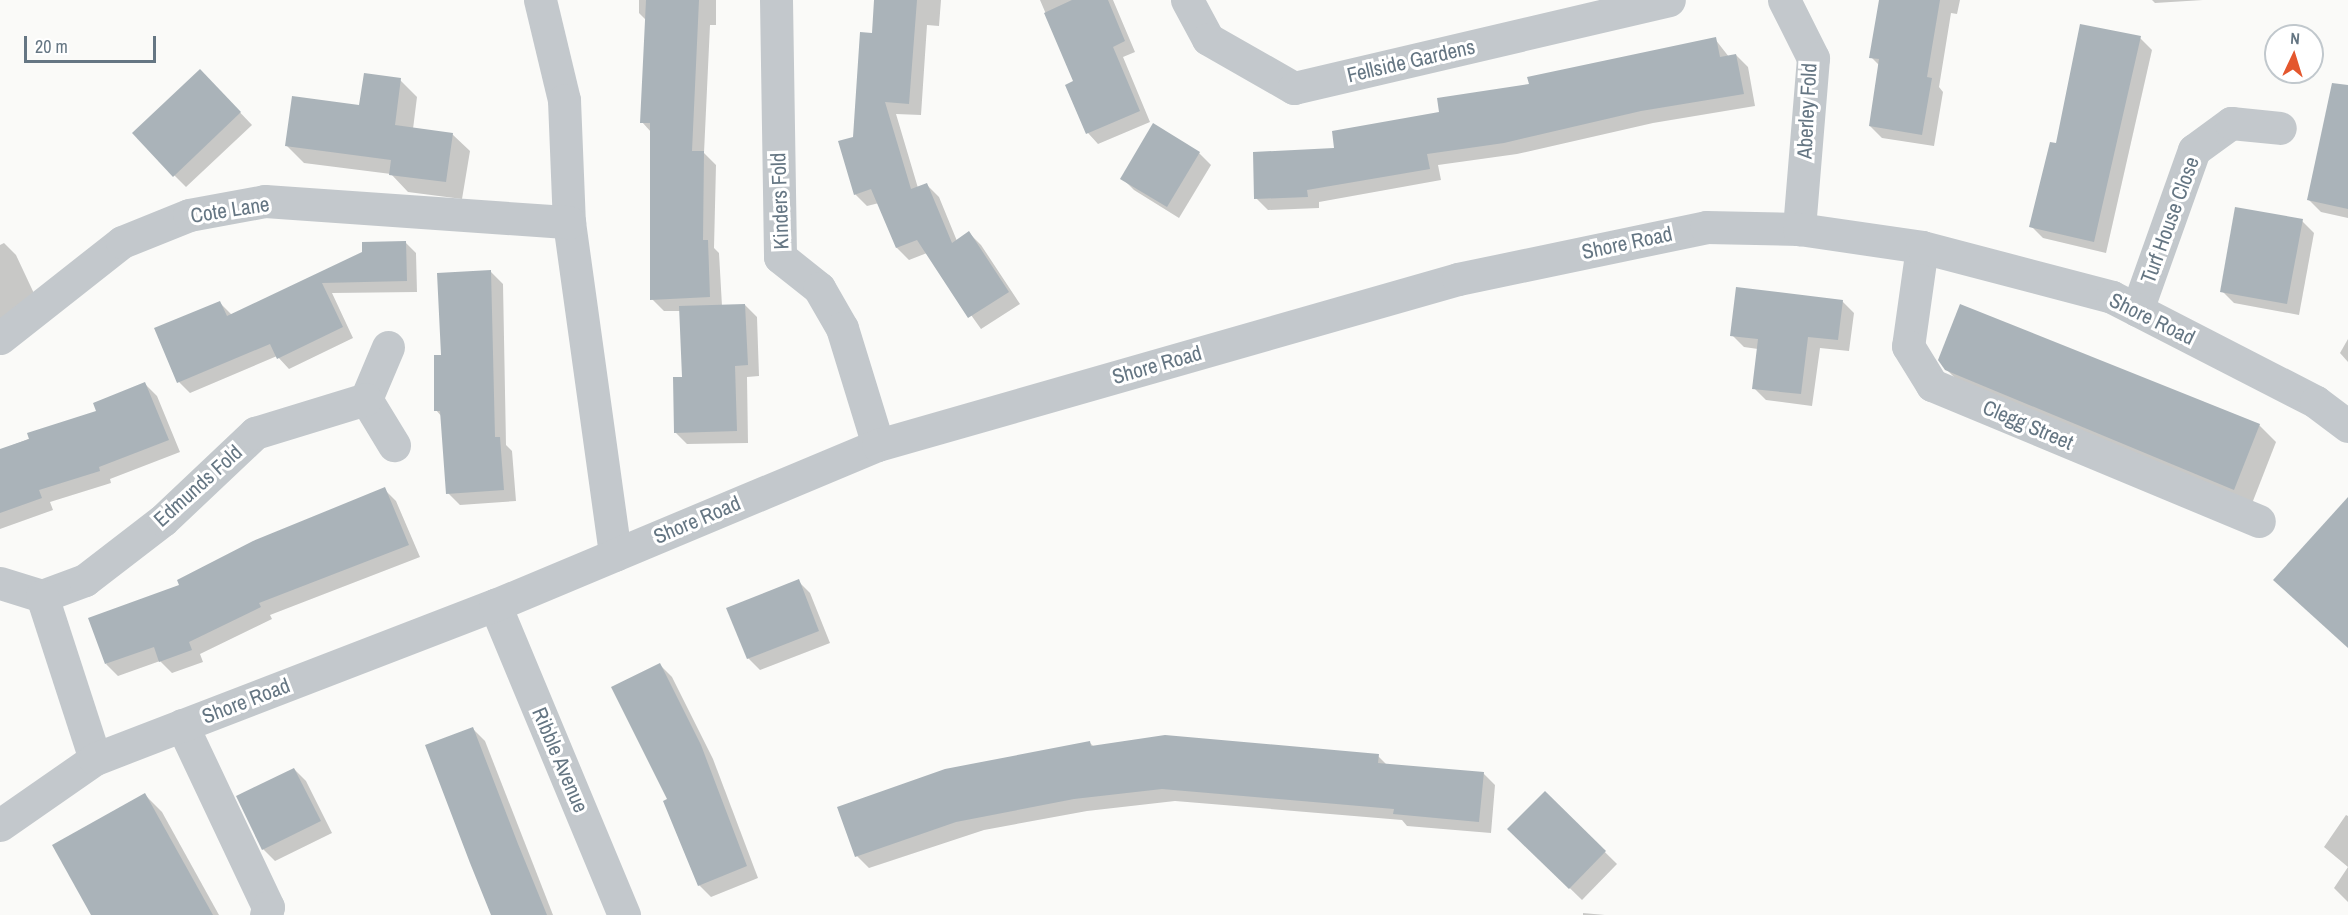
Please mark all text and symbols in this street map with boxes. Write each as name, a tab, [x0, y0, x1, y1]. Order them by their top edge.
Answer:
scale bar	[27, 24, 159, 62]
north arrow	[2264, 24, 2324, 84]
text: N	[2290, 27, 2301, 49]
text: 20 m	[35, 34, 68, 59]
street label: Fellside Gardens	[1345, 34, 1477, 88]
street label: Aberley Fold	[1792, 62, 1822, 160]
street label: Kinders Fold	[766, 152, 794, 250]
street label: Turf House Close	[2135, 153, 2205, 287]
street label: Cote Lane	[189, 191, 271, 229]
street label: Shore Road	[1579, 221, 1675, 265]
street label: Shore Road	[2105, 288, 2199, 350]
street label: Shore Road	[1109, 340, 1205, 390]
street label: Clegg Street	[1979, 395, 2077, 455]
street label: Edmunds Fold	[149, 440, 247, 532]
street label: Shore Road	[650, 490, 744, 550]
street label: Shore Road	[199, 673, 293, 729]
street label: Ribble Avenue	[526, 703, 594, 817]

